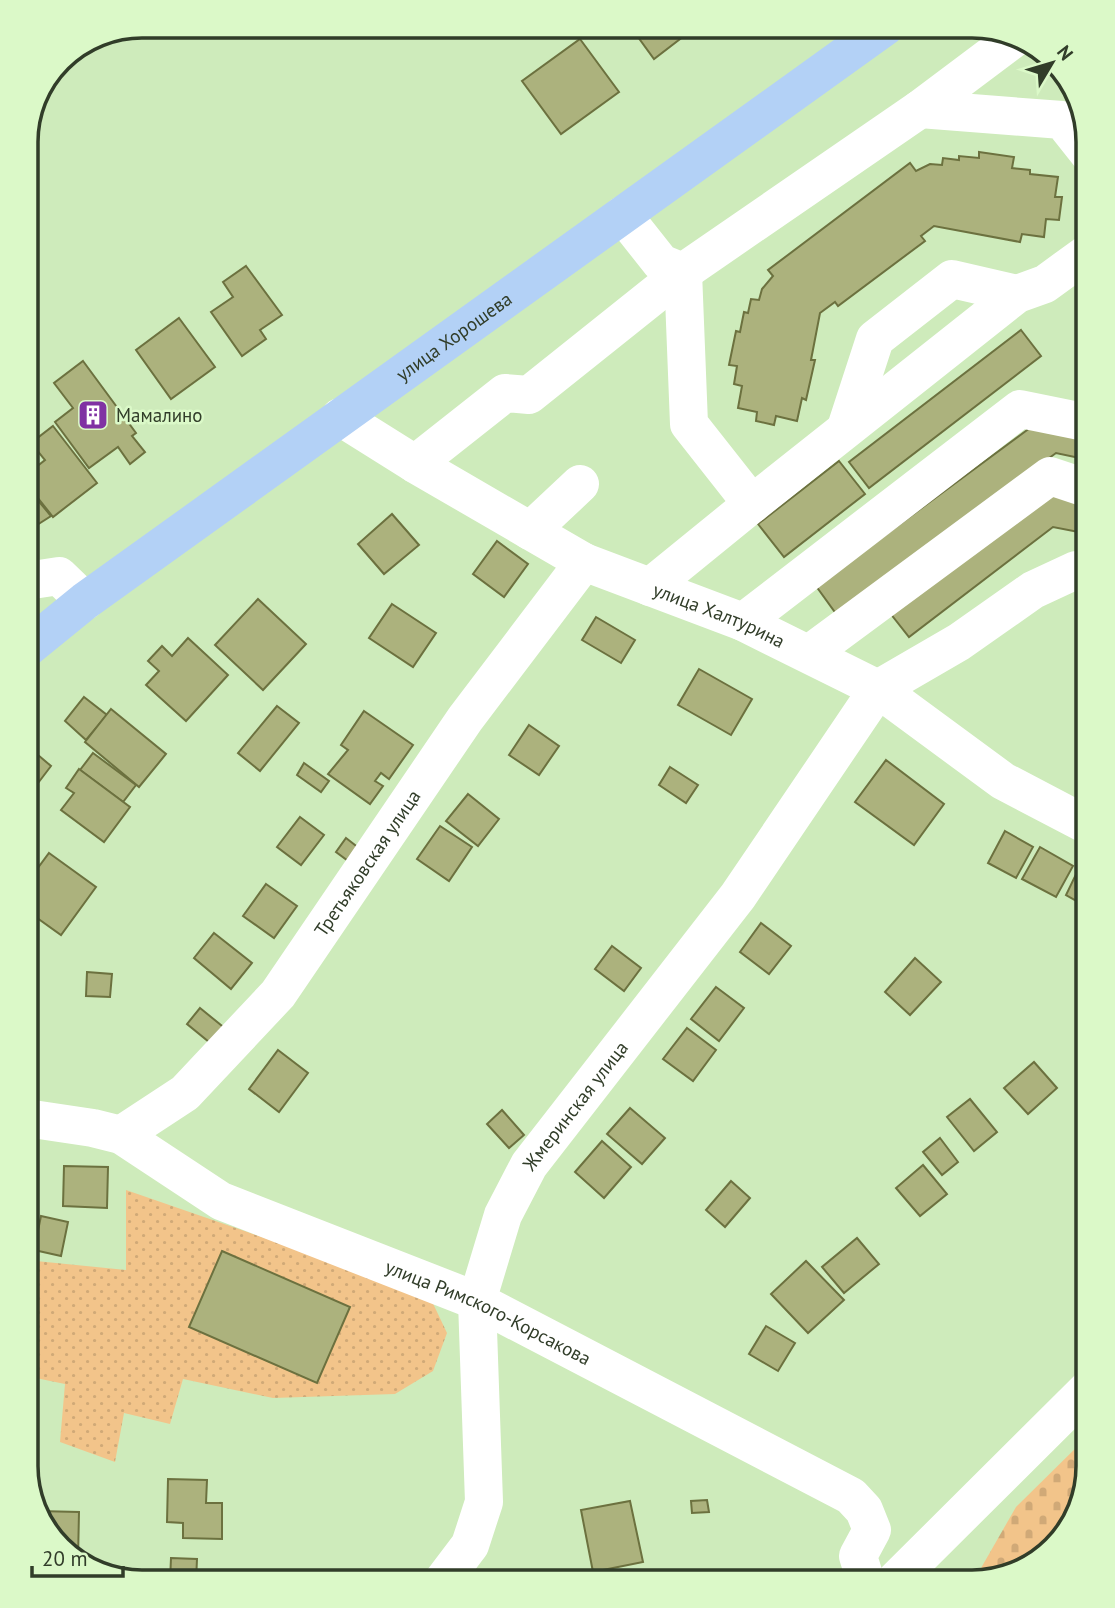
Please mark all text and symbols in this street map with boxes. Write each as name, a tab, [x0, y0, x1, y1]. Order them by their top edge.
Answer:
north arrow	[1017, 28, 1087, 98]
text: N	[1052, 40, 1079, 65]
street label: улица Хорошева	[391, 287, 516, 386]
building icon: Мамалино	[76, 398, 110, 432]
place label: Мамалино	[116, 403, 203, 427]
street label: улица Халтурина	[650, 577, 789, 653]
street label: Третьяковская улица	[309, 785, 425, 941]
street label: Жмеринская улица	[517, 1036, 633, 1176]
street label: улица Римского-Корсакова	[382, 1254, 595, 1370]
scale bar	[32, 1534, 122, 1578]
text: 20 m	[42, 1545, 88, 1572]

